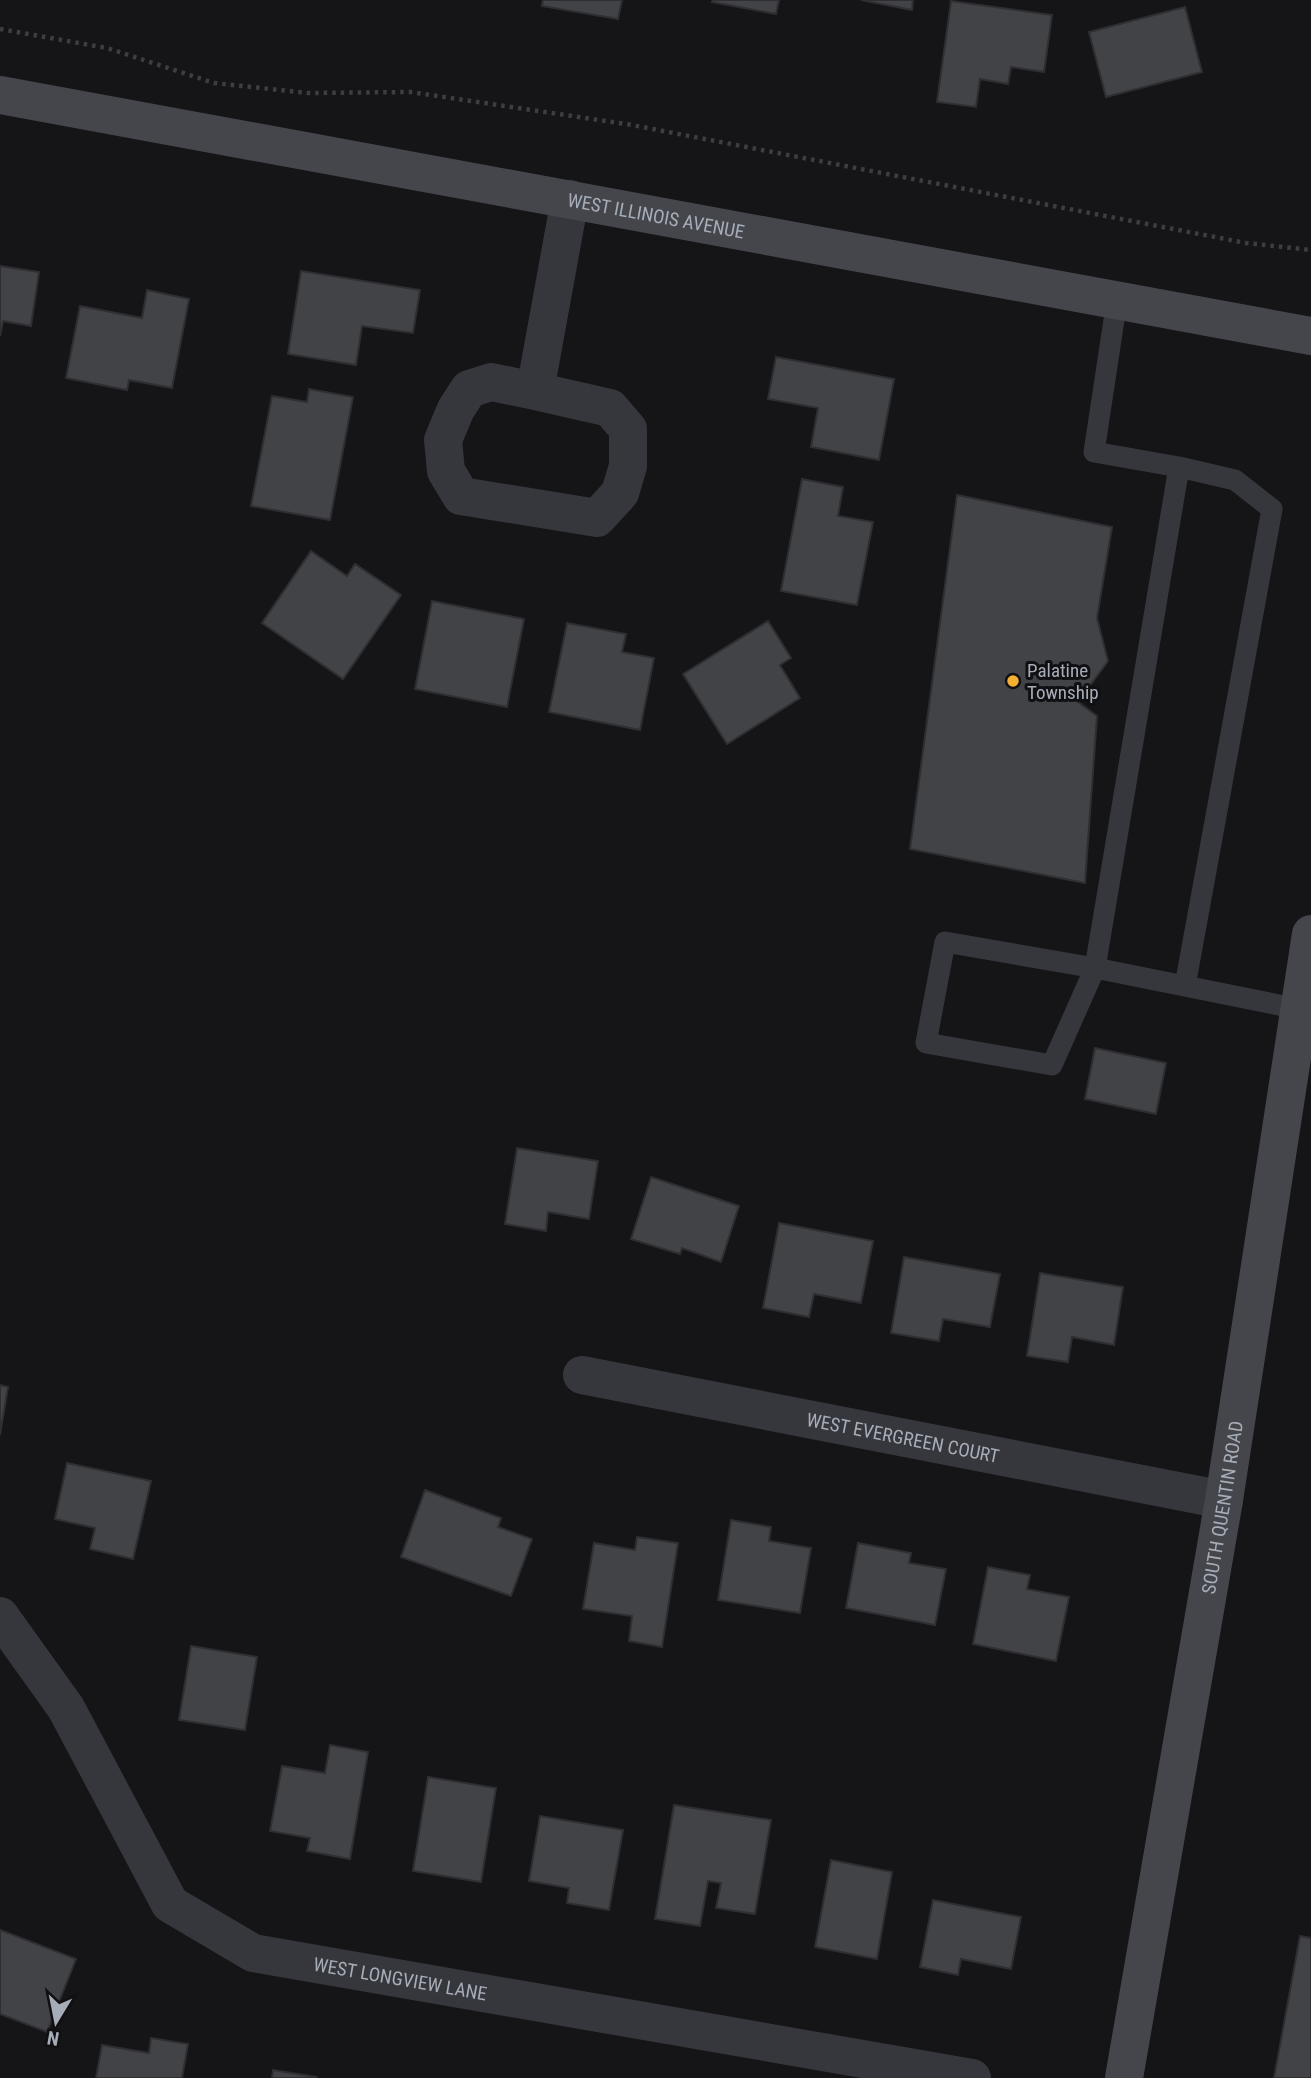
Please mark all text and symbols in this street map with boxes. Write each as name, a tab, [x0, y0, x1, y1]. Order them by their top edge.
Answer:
street label: WEST ILLINOIS AVENUE	[565, 189, 746, 244]
place label: Palatine Township	[1027, 659, 1099, 704]
marker: Palatine Township	[1005, 673, 1021, 689]
street label: WEST EVERGREEN COURT	[805, 1408, 1001, 1468]
street label: SOUTH QUENTIN ROAD	[1197, 1419, 1248, 1596]
street label: WEST LONGVIEW LANE	[312, 1953, 489, 2005]
north arrow	[21, 1987, 91, 2057]
text: N	[45, 2026, 61, 2051]

